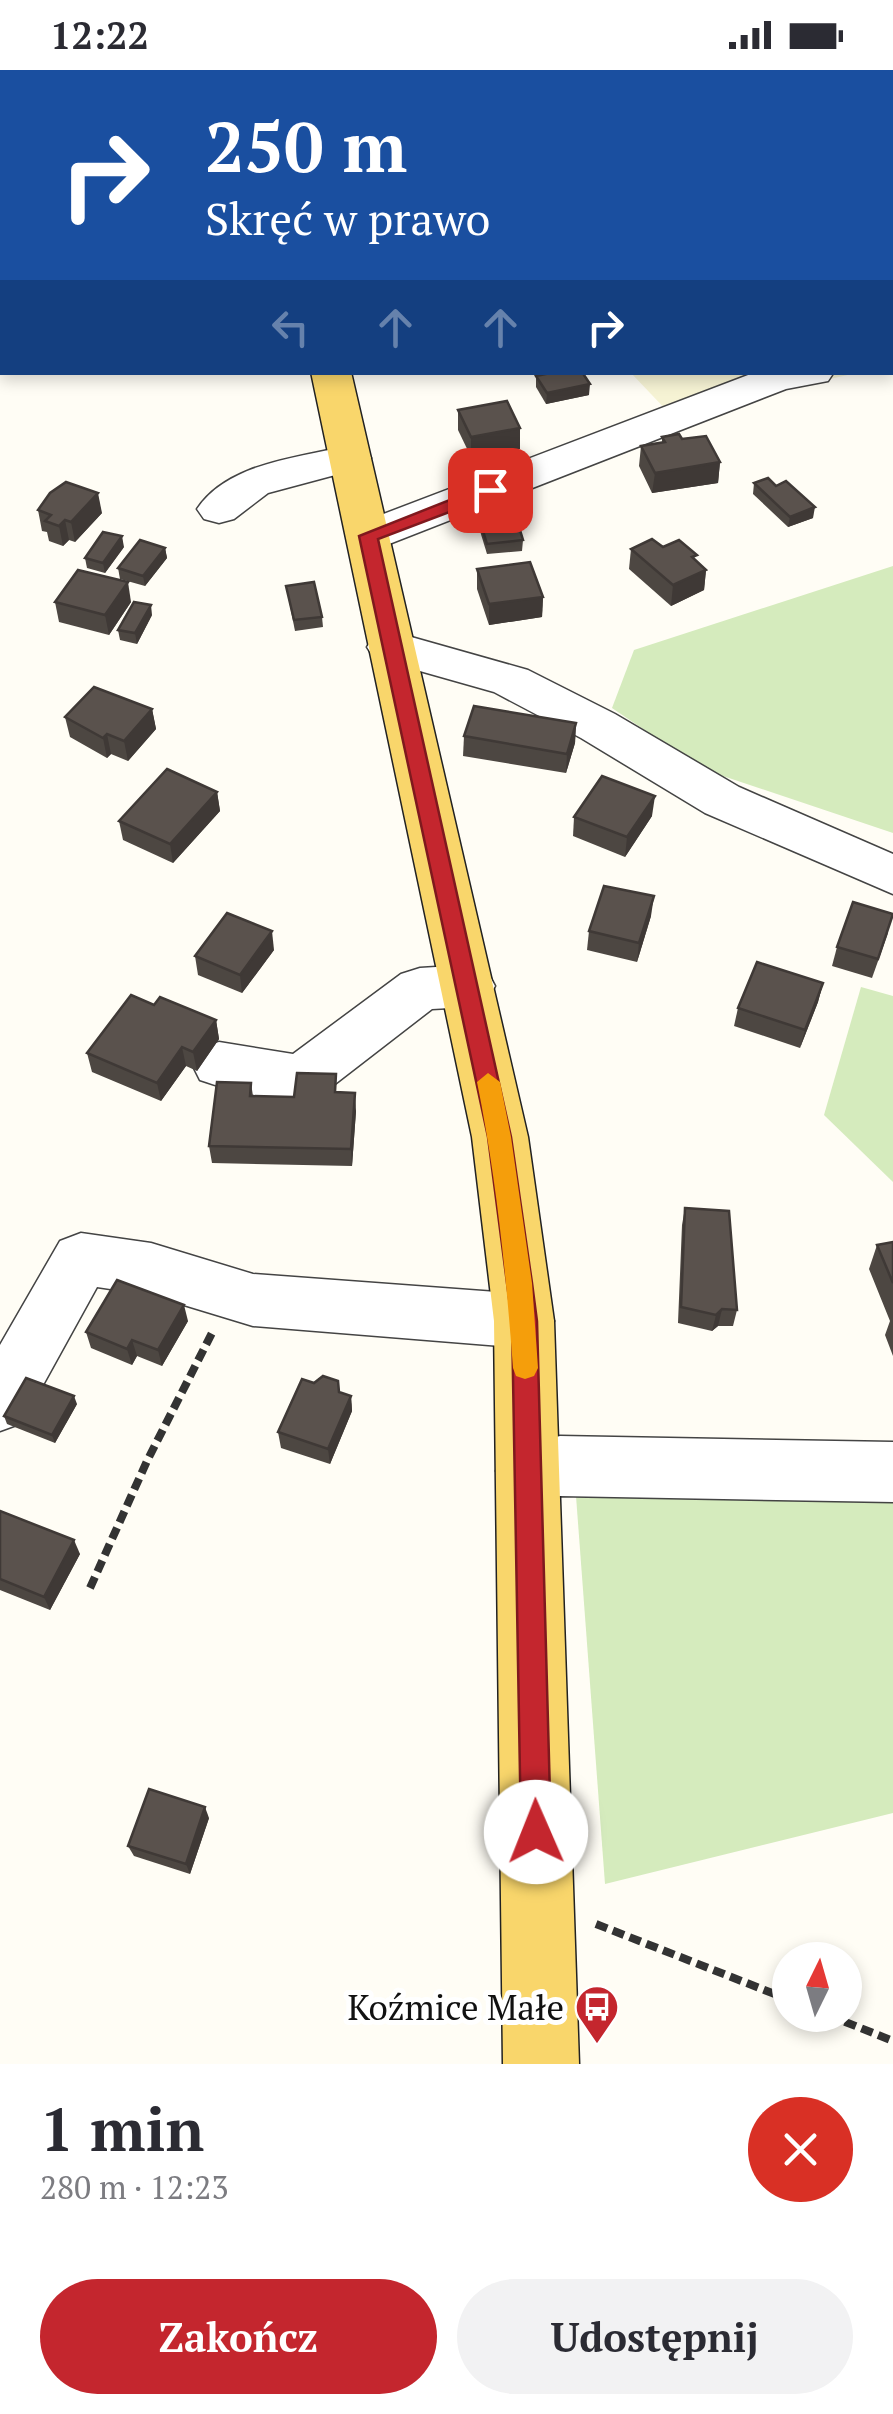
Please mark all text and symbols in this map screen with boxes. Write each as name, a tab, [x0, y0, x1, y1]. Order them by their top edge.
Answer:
text: 12:22	[50, 10, 149, 60]
text: 250 m	[205, 99, 407, 192]
icon: right	[40, 110, 170, 240]
text: Skręć w prawo	[205, 188, 490, 248]
icon: left	[263, 300, 318, 355]
icon: ahead	[368, 300, 423, 355]
icon: ahead	[473, 300, 528, 355]
icon: right	[578, 300, 633, 355]
pin	[448, 448, 533, 533]
icon: arrive	[463, 463, 518, 518]
position arrow	[484, 1780, 588, 1884]
north arrow	[772, 1942, 862, 2032]
map controls	[772, 1942, 862, 2032]
place label: Koźmice Małe	[348, 1984, 564, 2030]
bus stop icon: Koźmice Małe	[574, 1984, 620, 2045]
text: 1 min	[40, 2089, 204, 2168]
button: close	[748, 2097, 853, 2202]
text: 280 m · 12:23	[40, 2166, 228, 2208]
button: Zakończ	[40, 2279, 437, 2394]
button: Udostępnij	[457, 2279, 853, 2394]

